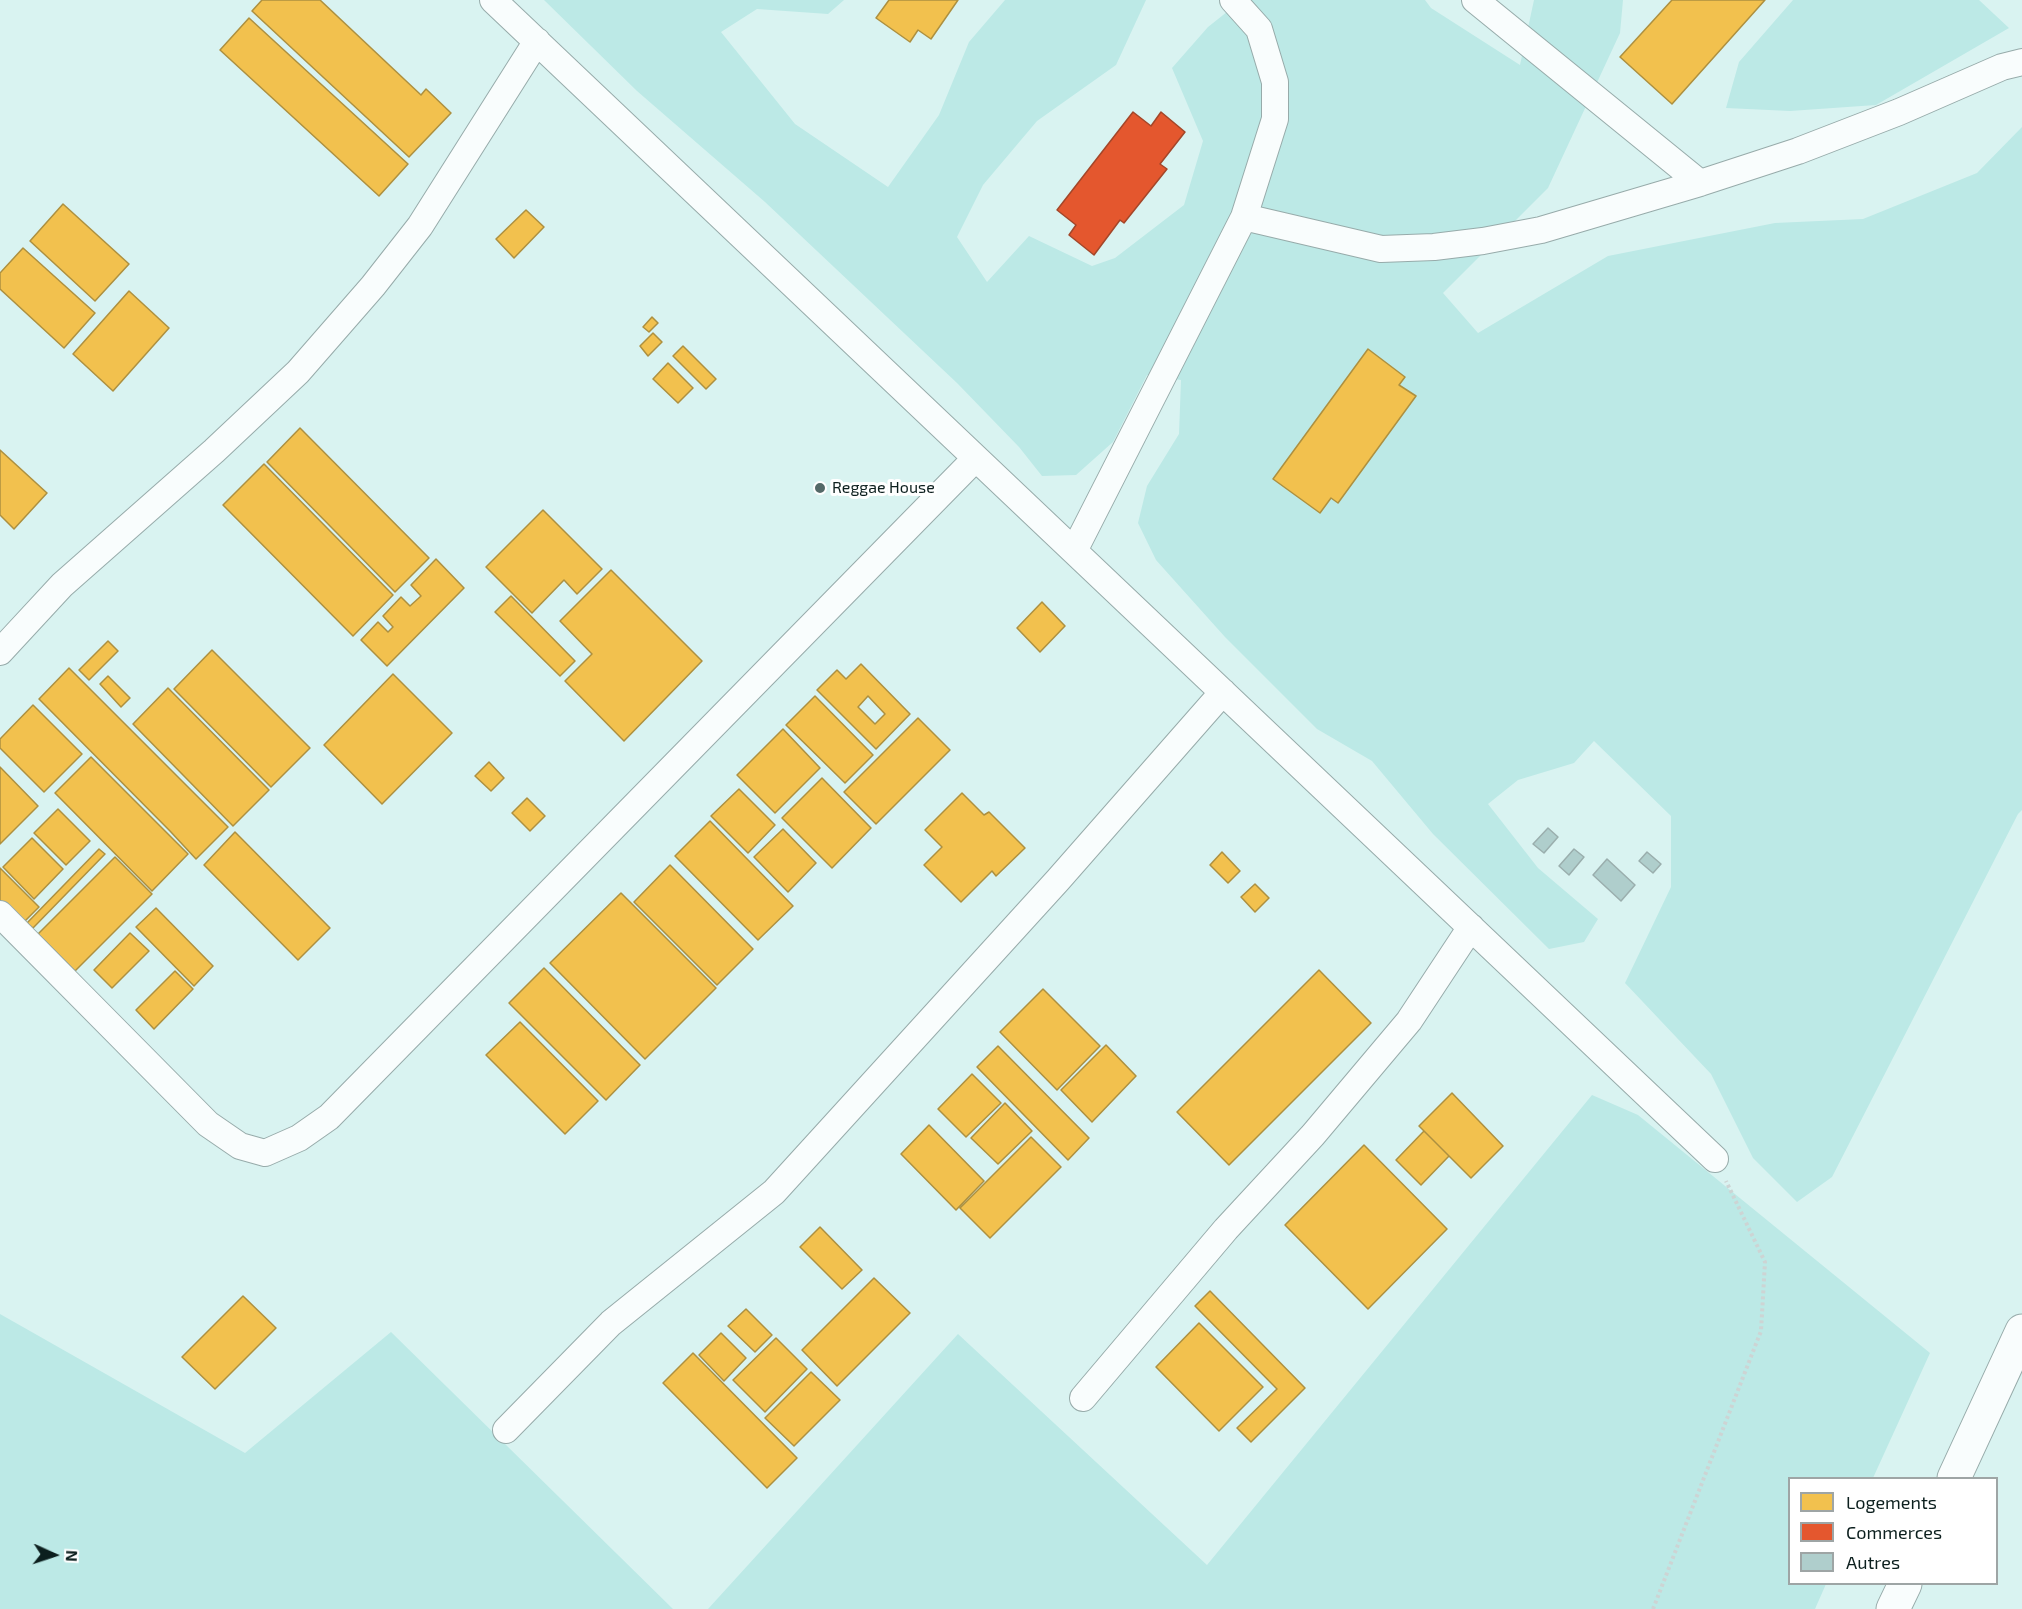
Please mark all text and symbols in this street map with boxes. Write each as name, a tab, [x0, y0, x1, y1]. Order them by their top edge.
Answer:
place label: Reggae House	[832, 478, 935, 498]
marker: Reggae House	[813, 481, 827, 495]
legend	[1788, 1477, 1998, 1585]
text: Logements	[1846, 1491, 1937, 1513]
text: Commerces	[1846, 1521, 1942, 1543]
north arrow	[24, 1525, 84, 1585]
text: N	[63, 1550, 82, 1562]
text: Autres	[1846, 1551, 1900, 1573]

